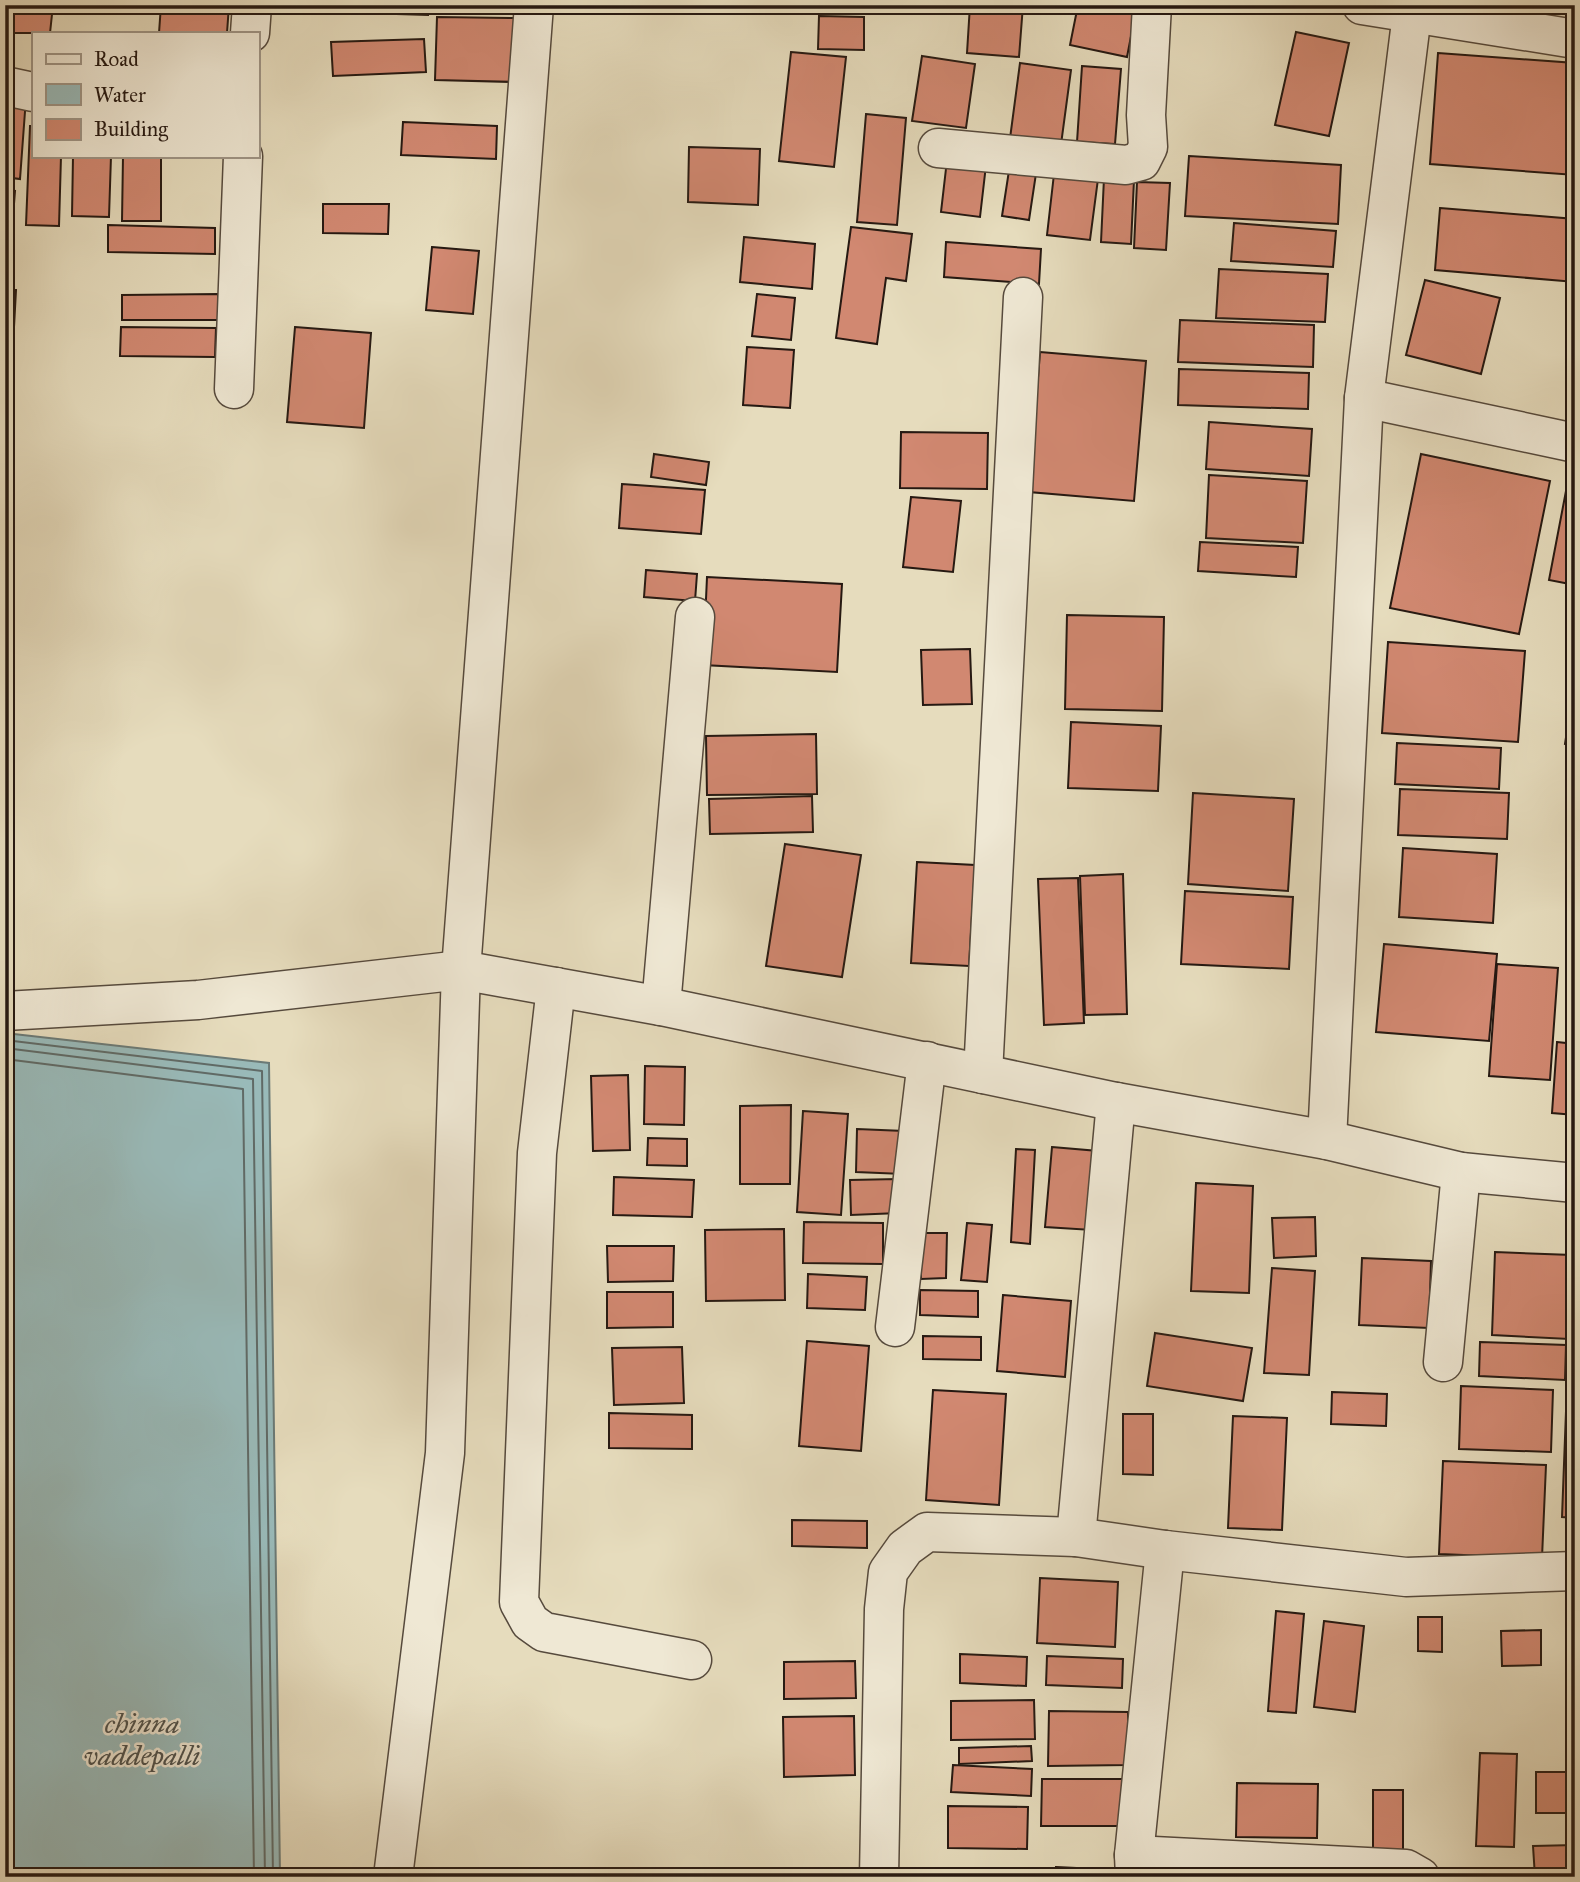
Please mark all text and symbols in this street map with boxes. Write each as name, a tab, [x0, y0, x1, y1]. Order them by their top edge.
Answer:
legend	[32, 32, 259, 158]
text: Road	[94, 46, 139, 72]
text: Water	[94, 82, 146, 108]
text: Building	[94, 116, 168, 142]
water label: chinna vaddepalli	[84, 1706, 200, 1773]

